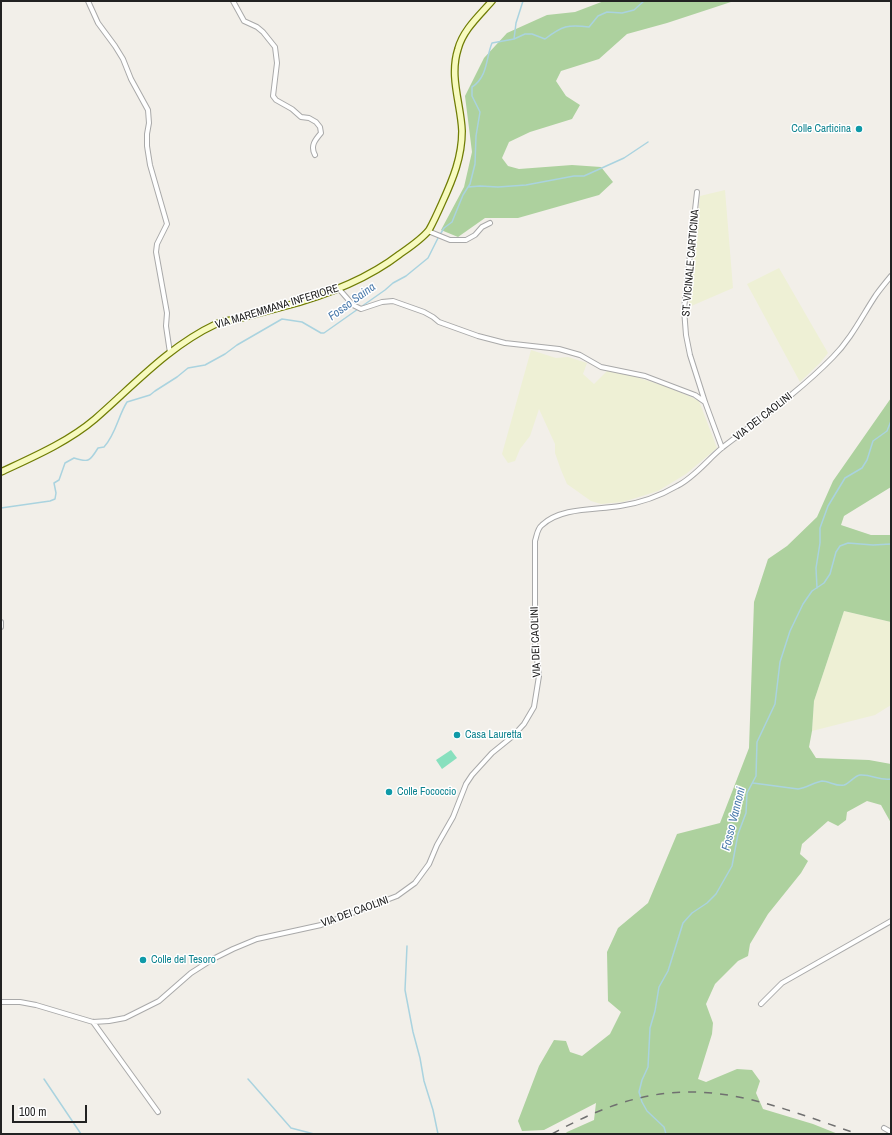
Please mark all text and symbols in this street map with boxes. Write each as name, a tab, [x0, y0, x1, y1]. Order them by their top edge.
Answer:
place label: Colle Carticina	[791, 122, 851, 136]
marker: Colle Carticina	[854, 124, 864, 134]
street label: ST. VICINALE CARTICINA	[680, 209, 702, 317]
water label: Fosso Saina	[326, 280, 378, 324]
street label: VIA MAREMMANA INFERIORE	[214, 282, 340, 332]
street label: VIA DEI CAOLINI	[731, 390, 795, 444]
street label: VIA DEI CAOLINI	[528, 606, 544, 678]
place label: Casa Lauretta	[465, 728, 522, 742]
marker: Casa Lauretta	[452, 730, 462, 740]
place label: Colle Fococcio	[397, 785, 456, 799]
water label: Fosso Vannoni	[719, 786, 749, 852]
marker: Colle Fococcio	[384, 787, 394, 797]
street label: VIA DEI CAOLINI	[320, 894, 390, 930]
place label: Colle del Tesoro	[151, 953, 216, 967]
marker: Colle del Tesoro	[138, 955, 148, 965]
scale bar	[14, 1097, 89, 1123]
text: 100 m	[19, 1104, 46, 1120]

